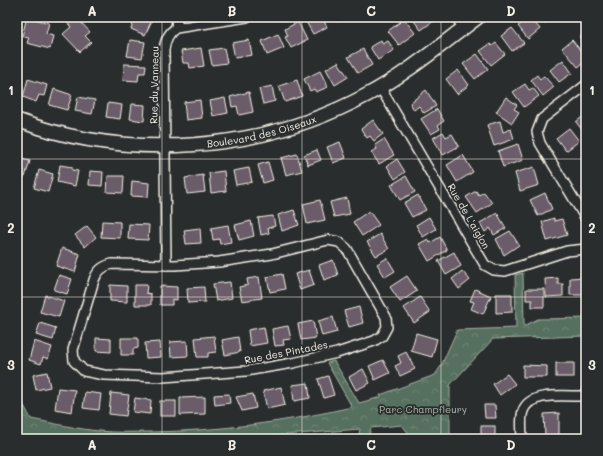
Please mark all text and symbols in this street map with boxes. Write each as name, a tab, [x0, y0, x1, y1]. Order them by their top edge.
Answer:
text: A	[87, 2, 97, 19]
text: B	[228, 2, 237, 19]
text: C	[366, 2, 376, 19]
text: D	[506, 2, 516, 19]
street label: Rue du Vanneau	[146, 46, 162, 124]
text: 1	[8, 81, 14, 98]
text: 1	[589, 81, 595, 98]
street label: Boulevard des Oiseaux	[206, 112, 318, 150]
street label: Rue de L'aiglon	[445, 181, 493, 251]
text: 2	[7, 219, 15, 236]
text: 2	[588, 219, 596, 236]
street label: Rue des Pintades	[243, 337, 329, 367]
text: 3	[7, 356, 15, 373]
text: 3	[588, 356, 596, 373]
park label: Parc Champfleury	[379, 402, 467, 416]
text: A	[87, 436, 97, 453]
text: B	[228, 436, 237, 453]
text: C	[366, 436, 376, 453]
text: D	[506, 436, 516, 453]

